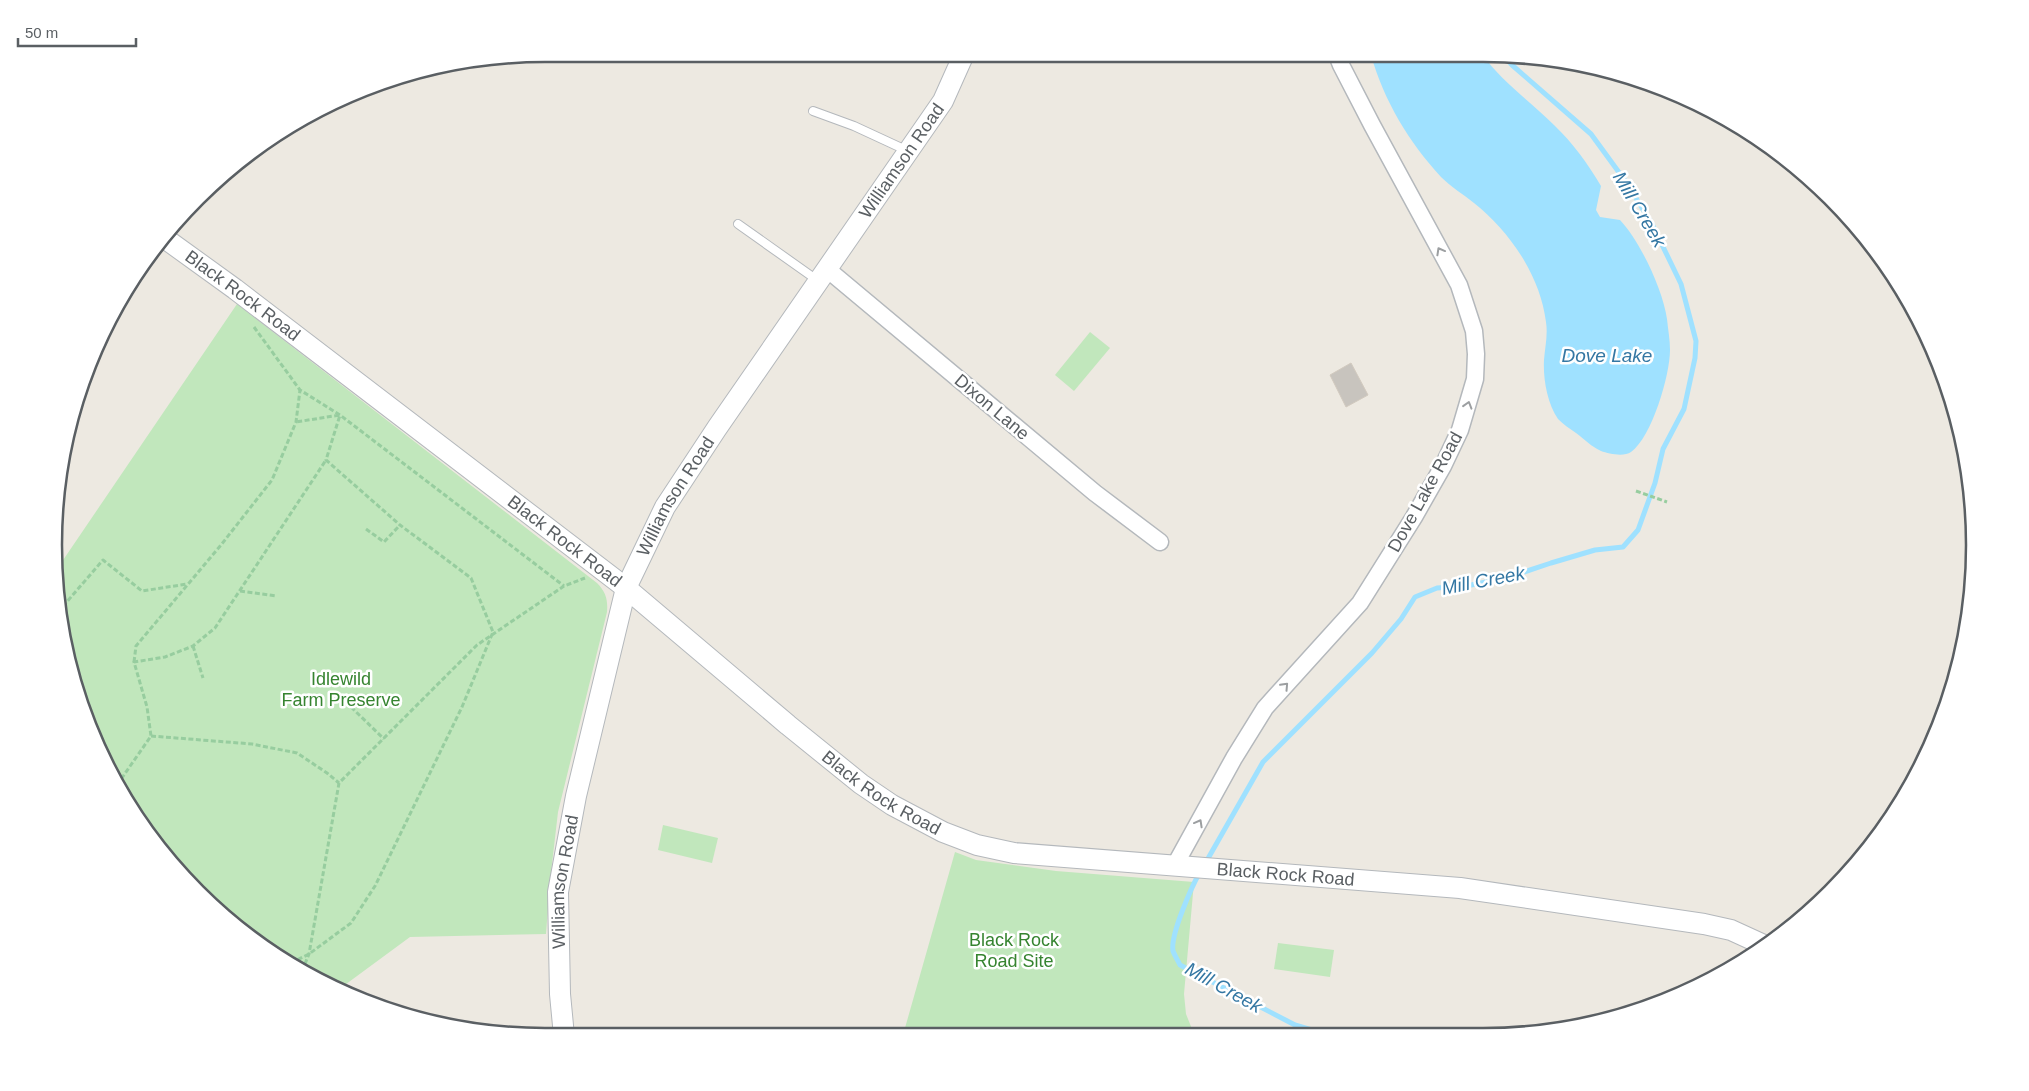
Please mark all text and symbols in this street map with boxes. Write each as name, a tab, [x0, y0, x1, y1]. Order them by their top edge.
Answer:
scale bar	[18, 15, 135, 47]
text: 50 m	[25, 24, 58, 41]
street label: Williamson Road	[855, 100, 948, 222]
water label: Mill Creek	[1609, 168, 1671, 252]
street label: Black Rock Road	[181, 246, 304, 345]
one-way arrow	[1437, 248, 1447, 257]
water label: Dove Lake	[1562, 345, 1652, 366]
street label: Dixon Lane	[951, 370, 1033, 444]
one-way arrow	[1462, 402, 1472, 410]
street label: Dove Lake Road	[1384, 429, 1466, 555]
street label: Williamson Road	[633, 433, 718, 559]
street label: Black Rock Road	[504, 491, 626, 591]
water label: Mill Creek	[1440, 562, 1528, 599]
park label: Idlewild Farm Preserve	[281, 669, 401, 710]
one-way arrow	[1280, 683, 1289, 692]
street label: Black Rock Road	[818, 747, 944, 839]
street label: Williamson Road	[548, 813, 582, 949]
one-way arrow	[1193, 819, 1203, 828]
street label: Black Rock Road	[1216, 859, 1355, 890]
park label: Black Rock Road Site	[969, 930, 1060, 971]
water label: Mill Creek	[1182, 958, 1267, 1018]

